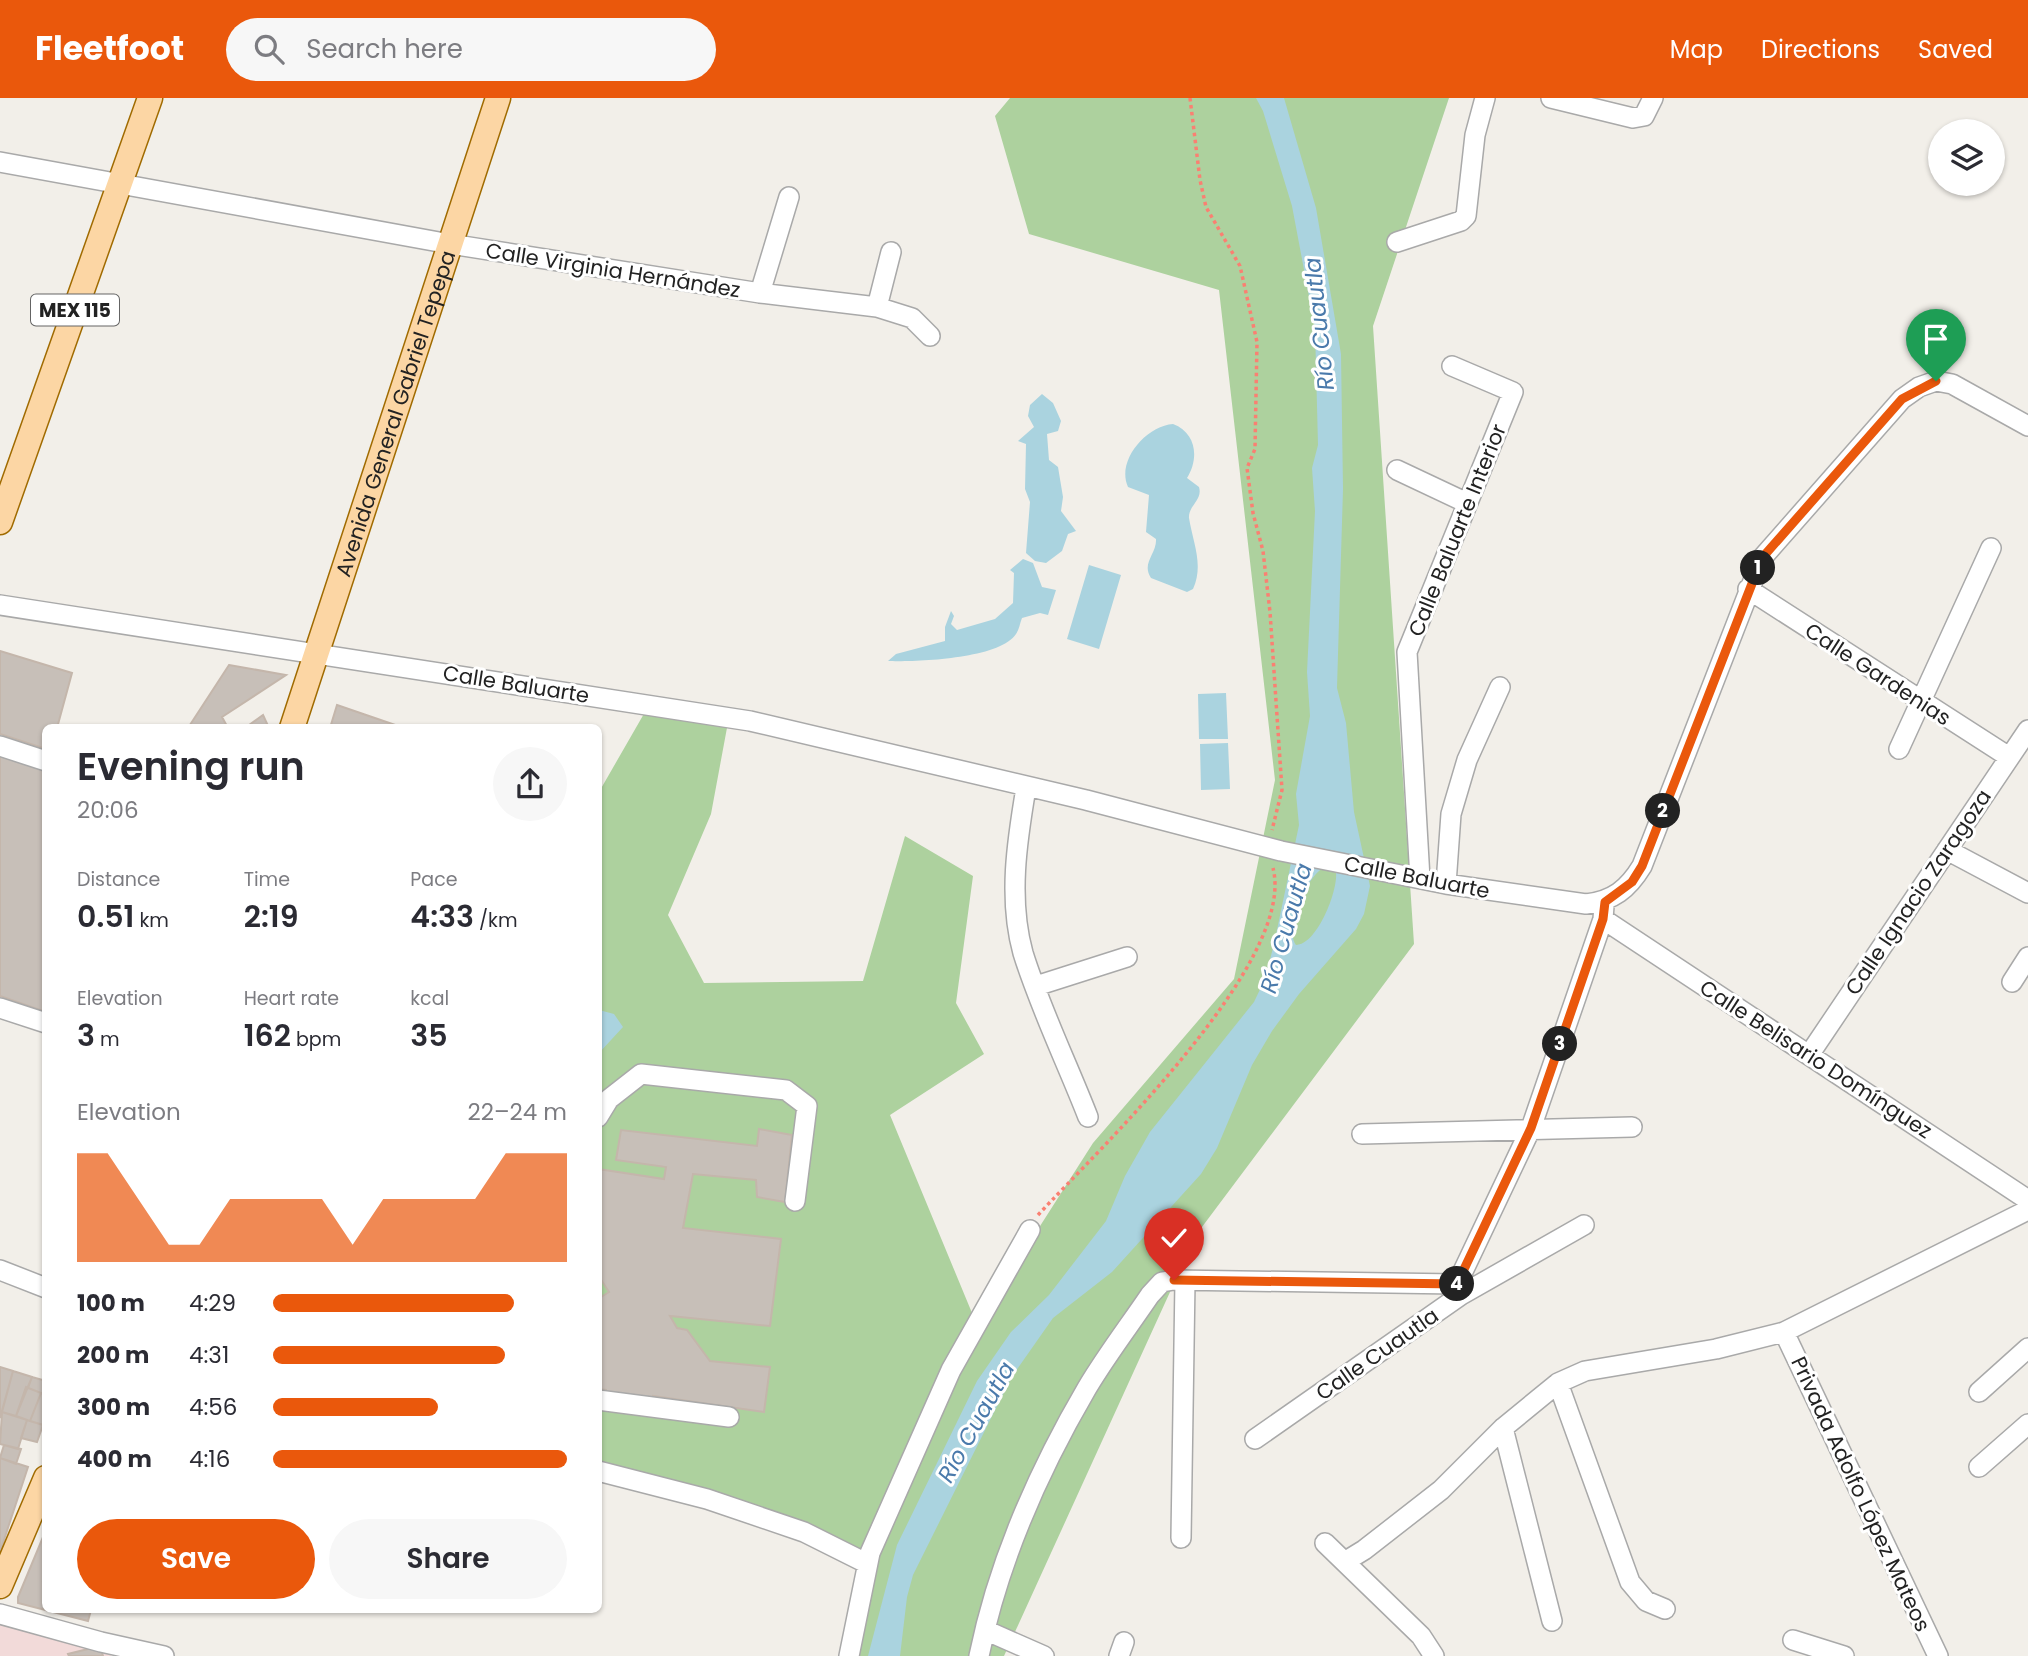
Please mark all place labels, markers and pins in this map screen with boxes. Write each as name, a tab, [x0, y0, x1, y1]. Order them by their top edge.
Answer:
pin	[1906, 309, 1966, 381]
pin: 1	[1740, 550, 1776, 586]
pin: 2	[1646, 794, 1680, 828]
pin: 3	[1542, 1026, 1578, 1062]
pin	[1144, 1208, 1204, 1280]
pin: 4	[1440, 1266, 1474, 1302]

